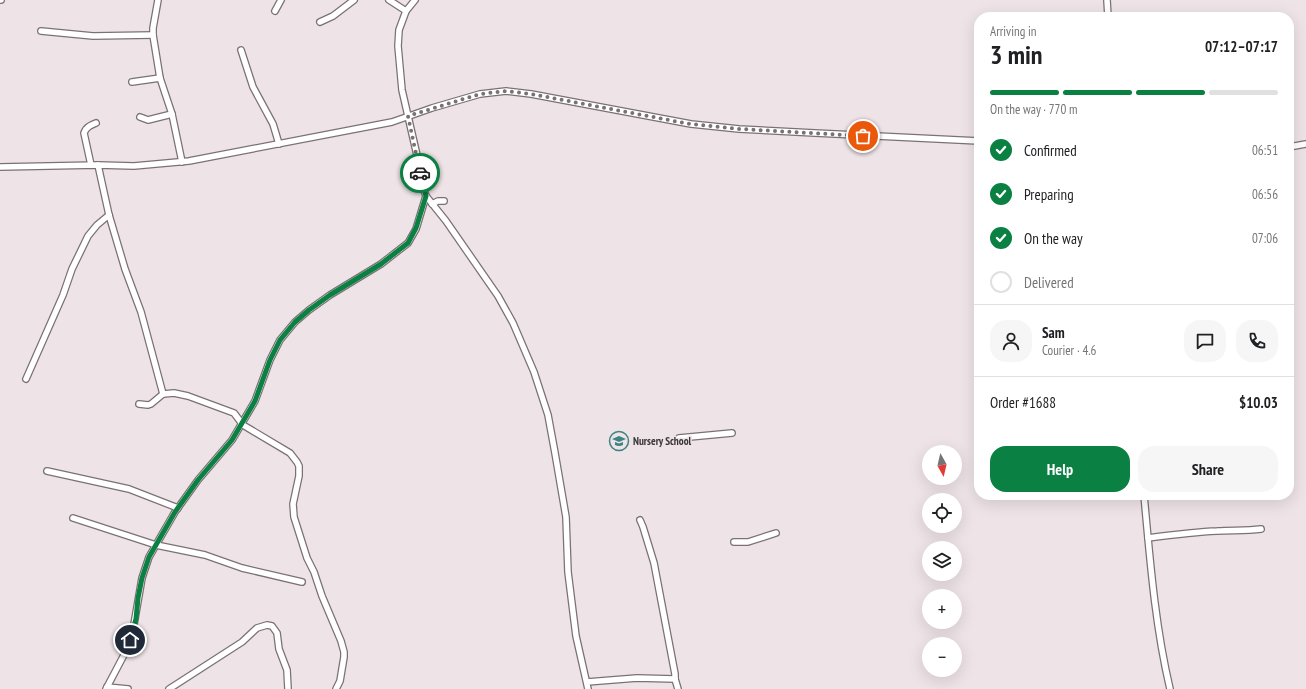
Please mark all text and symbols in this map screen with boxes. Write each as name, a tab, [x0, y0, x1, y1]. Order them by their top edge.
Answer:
text: Arriving in	[990, 23, 1037, 40]
text: 07:12–07:17	[1205, 37, 1278, 56]
text: 3 min	[990, 38, 1043, 71]
text: On the way · 770 m	[990, 101, 1077, 118]
pin	[846, 119, 880, 153]
icon: bag	[852, 125, 874, 147]
icon: check	[990, 139, 1012, 161]
text: Confirmed	[1024, 141, 1077, 160]
text: 06:51	[1252, 142, 1278, 159]
courier	[400, 153, 440, 193]
icon: car	[409, 162, 431, 184]
icon: check	[990, 183, 1012, 205]
text: Preparing	[1024, 185, 1074, 204]
text: 06:56	[1252, 186, 1278, 203]
icon: check	[990, 227, 1012, 249]
text: On the way	[1024, 229, 1083, 248]
text: 07:06	[1252, 230, 1278, 247]
text: Delivered	[1024, 273, 1074, 292]
button: person	[990, 320, 1032, 362]
button: chat	[1184, 320, 1226, 362]
button: phone	[1236, 320, 1278, 362]
text: Sam	[1042, 323, 1065, 342]
text: Courier · 4.6	[1042, 342, 1096, 359]
text: Order #1688	[990, 393, 1056, 412]
text: $10.03	[1239, 393, 1278, 412]
school or university icon: Nursery School	[608, 430, 630, 452]
place label: Nursery School	[633, 434, 692, 448]
north arrow	[922, 445, 962, 485]
map controls	[922, 445, 962, 677]
button: Help	[990, 446, 1130, 492]
button: Share	[1138, 446, 1278, 492]
button: locate	[922, 493, 962, 533]
button: layers	[922, 541, 962, 581]
button: +	[922, 589, 962, 629]
pin	[113, 623, 147, 657]
icon: home	[119, 629, 141, 651]
button: −	[922, 637, 962, 677]

